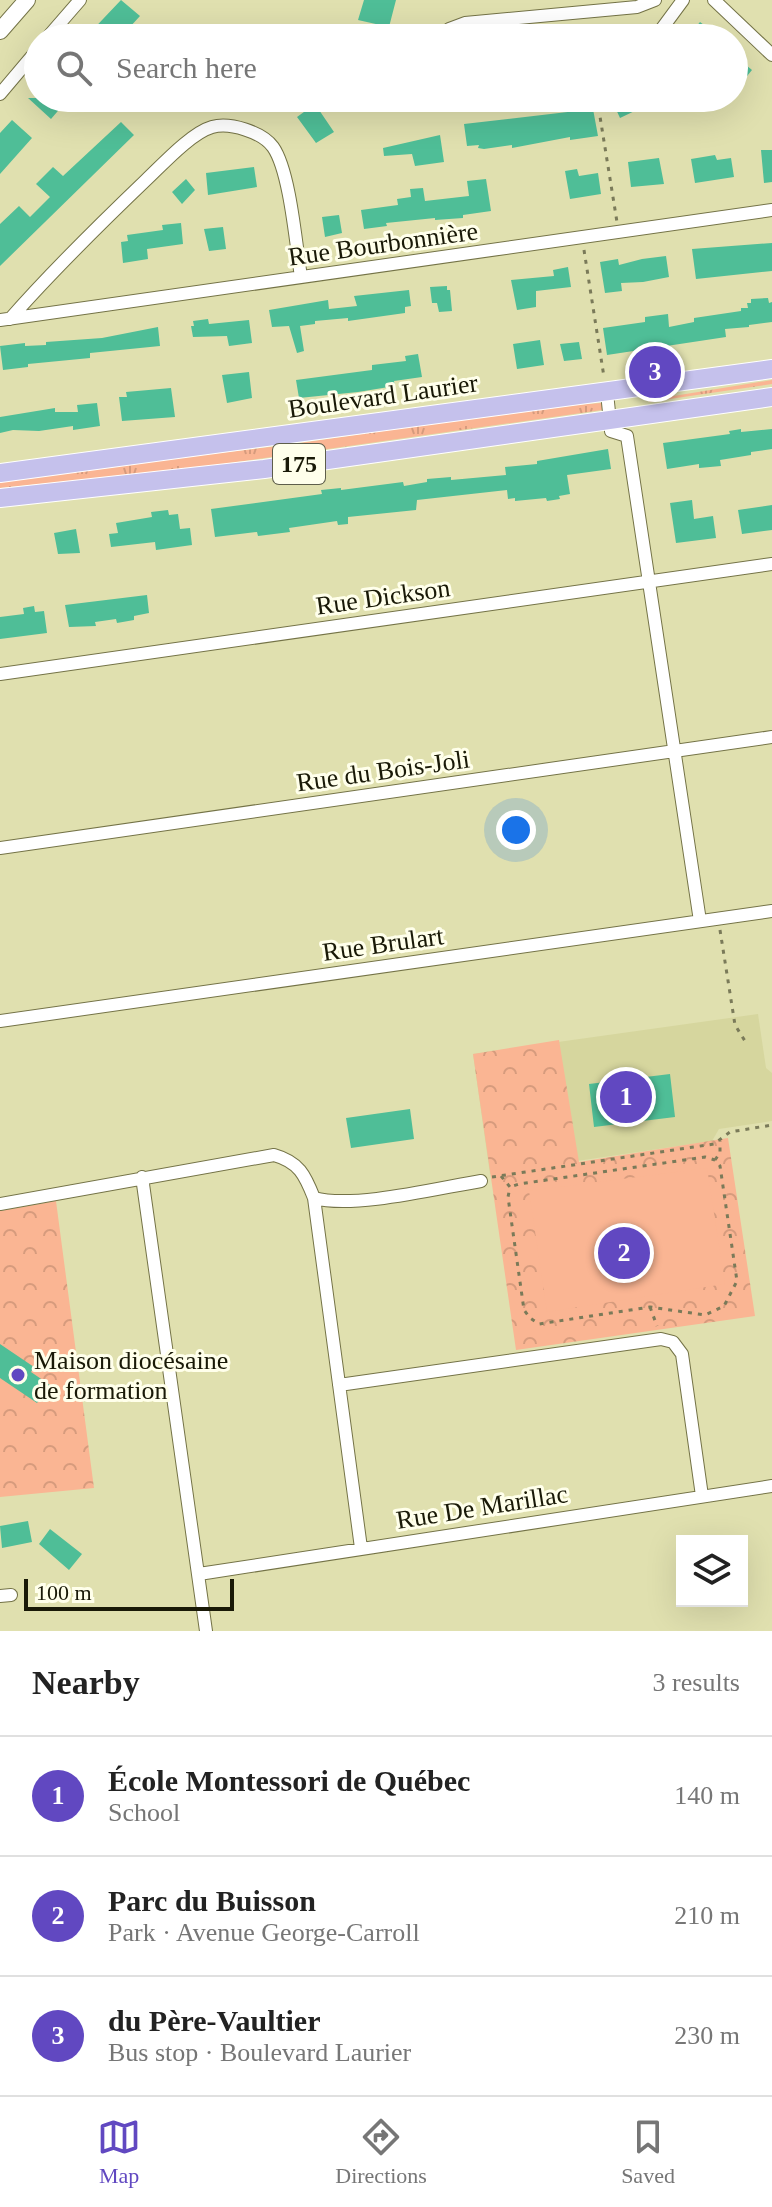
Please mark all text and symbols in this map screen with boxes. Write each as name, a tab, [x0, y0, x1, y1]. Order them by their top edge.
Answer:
search box	[24, 24, 748, 112]
icon: search	[52, 46, 96, 90]
text: Search here	[116, 51, 257, 84]
street label: Rue Bourbonnière	[286, 216, 480, 272]
pin: 3	[629, 342, 681, 402]
street label: Boulevard Laurier	[286, 368, 480, 424]
road number: 175	[273, 444, 325, 484]
street label: Rue Dickson	[314, 573, 452, 621]
street label: Rue du Bois-Joli	[294, 744, 472, 798]
your location	[496, 810, 536, 850]
street label: Rue Brulart	[321, 921, 446, 967]
pin: 1	[600, 1067, 652, 1127]
pin: 2	[598, 1223, 650, 1283]
place label: Maison diocésaine de formation	[34, 1346, 228, 1405]
marker: Maison diocésaine de formation	[9, 1366, 27, 1384]
street label: Rue De Marillac	[394, 1479, 570, 1535]
map controls	[676, 1535, 748, 1607]
button: layers	[676, 1535, 748, 1607]
scale bar	[24, 1575, 234, 1611]
text: 100 m	[36, 1580, 92, 1605]
text: Nearby	[32, 1664, 140, 1701]
text: 3 results	[653, 1668, 740, 1697]
text: École Montessori de Québec	[108, 1764, 470, 1797]
text: 1	[52, 1781, 65, 1810]
text: 140 m	[674, 1781, 740, 1810]
text: School	[108, 1798, 180, 1827]
text: Parc du Buisson	[108, 1884, 316, 1917]
text: 2	[52, 1901, 65, 1930]
text: 210 m	[674, 1901, 740, 1930]
text: Park · Avenue George-Carroll	[108, 1918, 420, 1947]
text: du Père-Vaultier	[108, 2004, 320, 2037]
text: 3	[52, 2021, 65, 2050]
text: 230 m	[674, 2021, 740, 2050]
text: Bus stop · Boulevard Laurier	[108, 2038, 411, 2067]
tab: Map	[97, 2115, 141, 2189]
tab: Directions	[335, 2115, 427, 2189]
tab: Saved	[621, 2115, 675, 2189]

